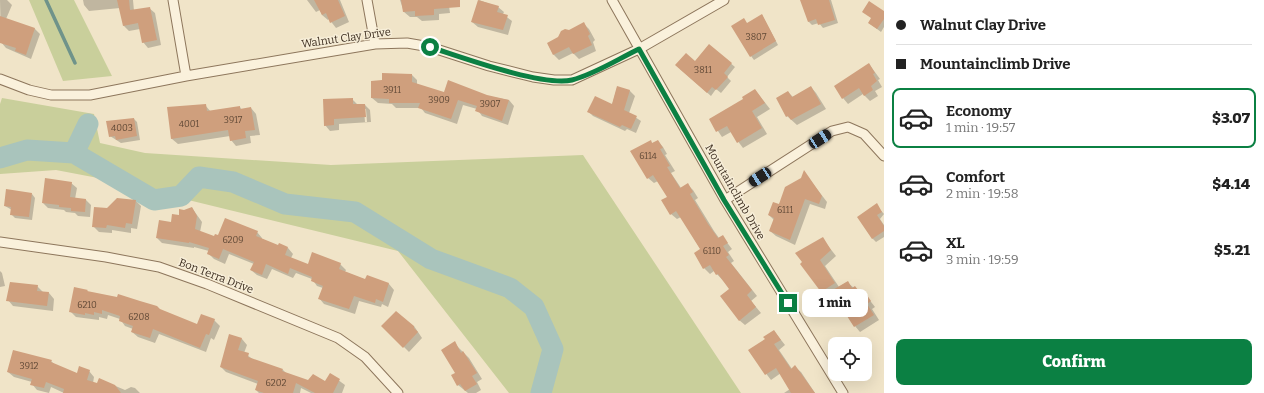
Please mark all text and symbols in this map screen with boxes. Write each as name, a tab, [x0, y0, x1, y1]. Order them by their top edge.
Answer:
text: Walnut Clay Drive	[920, 16, 1046, 34]
street label: Walnut Clay Drive	[300, 25, 392, 51]
house number: 3807	[746, 32, 767, 42]
route start	[421, 38, 439, 56]
text: Mountainclimb Drive	[920, 55, 1070, 73]
house number: 3811	[694, 65, 712, 75]
house number: 3911	[383, 85, 401, 95]
house number: 3909	[428, 95, 450, 105]
house number: 3907	[480, 99, 501, 109]
icon: car	[898, 100, 934, 136]
text: Economy	[946, 102, 1012, 120]
text: $3.07	[1212, 109, 1250, 127]
house number: 3917	[224, 115, 243, 125]
house number: 4001	[179, 119, 200, 129]
text: 1 min · 19:57	[946, 120, 1015, 135]
house number: 4003	[111, 123, 133, 133]
car	[807, 127, 833, 151]
street label: Mountainclimb Drive	[702, 142, 768, 242]
house number: 6114	[639, 151, 658, 161]
car	[747, 165, 773, 189]
icon: car	[898, 166, 934, 202]
text: Comfort	[946, 168, 1005, 186]
text: $4.14	[1212, 175, 1250, 193]
text: 2 min · 19:58	[946, 186, 1019, 201]
house number: 6111	[777, 205, 793, 215]
icon: car	[898, 232, 934, 268]
text: XL	[946, 234, 965, 252]
house number: 6209	[222, 235, 244, 245]
text: $5.21	[1214, 241, 1250, 259]
house number: 6110	[703, 246, 721, 256]
text: 3 min · 19:59	[946, 252, 1019, 267]
street label: Bon Terra Drive	[177, 256, 255, 296]
callout: 1 min	[802, 289, 868, 317]
route end	[779, 294, 797, 312]
text: 1 min	[818, 295, 852, 310]
house number: 6210	[77, 300, 97, 310]
house number: 6208	[128, 312, 150, 322]
map controls	[828, 337, 872, 381]
button: locate	[828, 337, 872, 381]
button: Confirm	[896, 339, 1252, 385]
house number: 3912	[20, 361, 39, 371]
house number: 6202	[266, 378, 286, 388]

